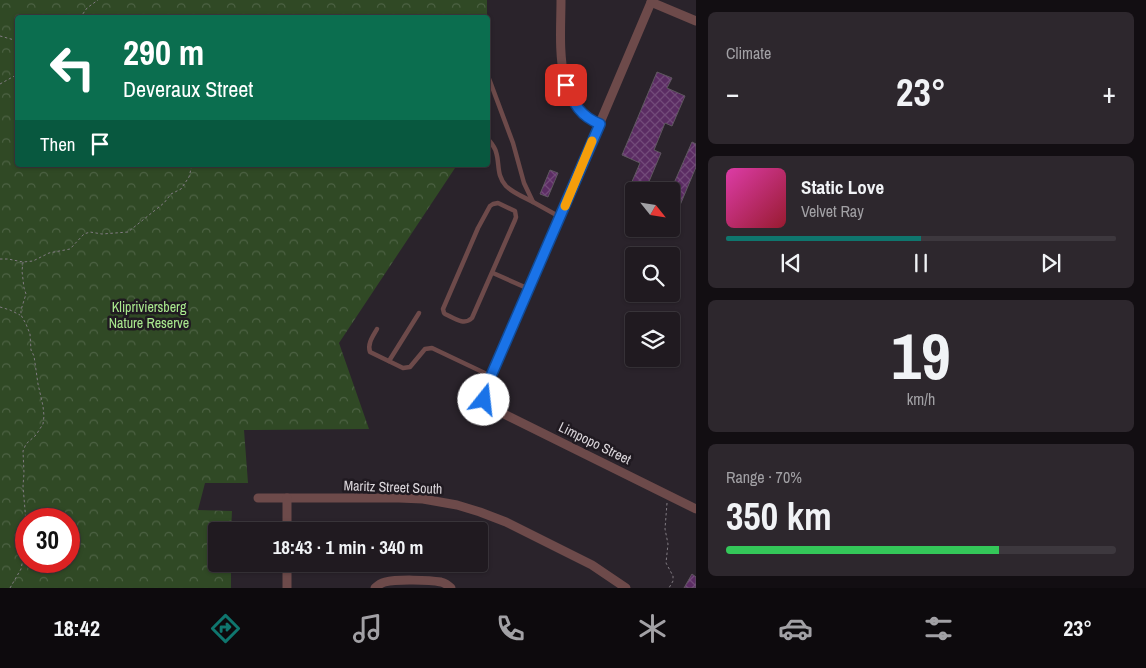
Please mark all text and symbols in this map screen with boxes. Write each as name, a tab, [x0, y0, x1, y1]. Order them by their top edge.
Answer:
text: 290 m	[123, 29, 204, 76]
icon: left	[40, 35, 105, 100]
text: Climate	[726, 42, 771, 64]
pin	[545, 64, 587, 106]
text: 23°	[896, 67, 946, 118]
icon: arrive	[552, 71, 580, 99]
text: Deveraux Street	[123, 74, 253, 104]
text: −	[726, 74, 739, 112]
text: +	[1103, 74, 1116, 112]
icon: arrive	[86, 130, 114, 158]
text: Then	[40, 131, 76, 157]
text: Static Love	[801, 174, 884, 200]
north arrow	[625, 182, 680, 238]
map controls	[625, 182, 680, 367]
text: Velvet Ray	[801, 200, 864, 222]
button: search	[625, 247, 680, 302]
icon: previous	[777, 249, 805, 277]
icon: pause	[907, 249, 935, 277]
icon: next	[1037, 249, 1065, 277]
park label: Klipriviersberg Nature Reserve	[109, 298, 189, 332]
button: layers	[625, 312, 680, 367]
text: 19	[891, 312, 951, 399]
position arrow	[457, 373, 509, 425]
text: km/h	[907, 388, 935, 410]
street label: Limpopo Street	[556, 418, 634, 468]
text: Range · 70%	[726, 466, 802, 488]
street label: Maritz Street South	[343, 476, 443, 498]
text: 350 km	[726, 491, 832, 542]
speed limit sign: 30	[15, 508, 80, 573]
text: 18:43 · 1 min · 340 m	[273, 534, 423, 560]
icon: directions	[208, 611, 243, 646]
icon: music	[350, 611, 385, 646]
icon: phone	[493, 611, 528, 646]
icon: climate	[635, 611, 670, 646]
icon: car	[778, 611, 813, 646]
icon: filters	[921, 611, 956, 646]
text: 18:42	[54, 613, 100, 643]
text: 23°	[1063, 613, 1092, 643]

